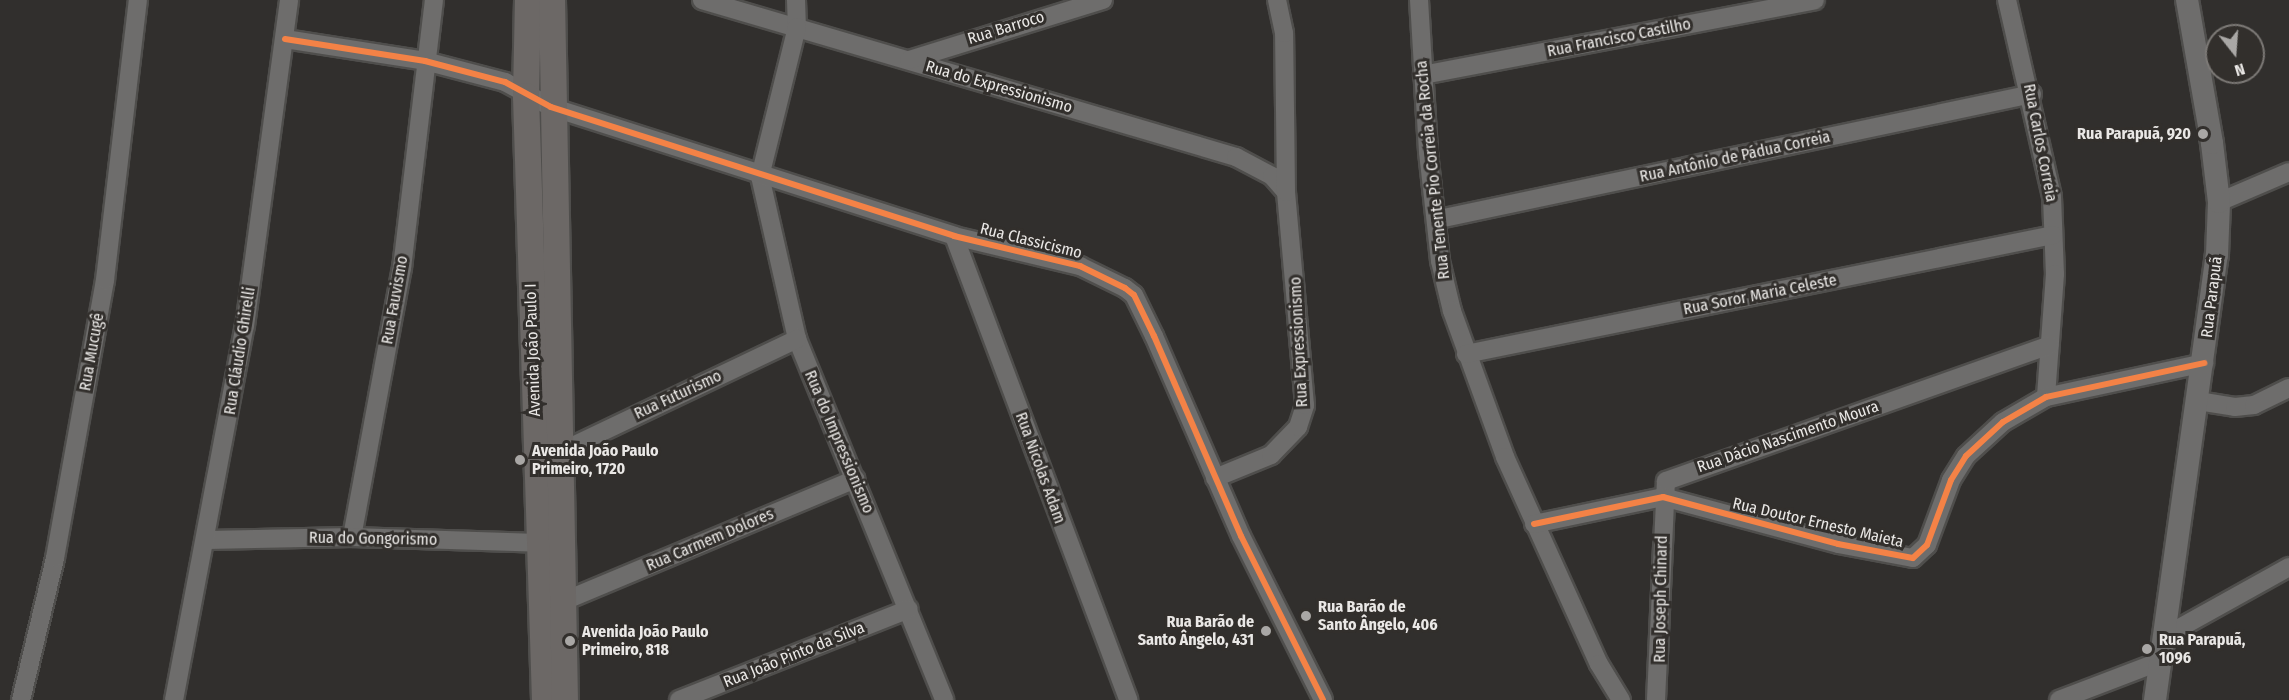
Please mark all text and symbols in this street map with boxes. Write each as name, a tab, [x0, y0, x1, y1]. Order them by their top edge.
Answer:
street label: Rua Barroco	[965, 7, 1047, 49]
street label: Rua Francisco Castilho	[1546, 15, 1692, 61]
north arrow	[2205, 24, 2265, 84]
street label: Rua do Expressionismo	[924, 57, 1074, 117]
text: N	[2232, 59, 2247, 80]
street label: Rua Tenente Pio Correia da Rocha	[1412, 60, 1454, 280]
street label: Rua Carlos Correia	[2019, 82, 2061, 204]
place label: Rua Parapuã, 920	[2077, 124, 2191, 144]
street label: Rua Antônio de Pádua Correia	[1638, 127, 1832, 187]
marker: Rua Parapuã, 920	[2196, 127, 2210, 141]
street label: Rua Classicismo	[978, 219, 1084, 263]
street label: Rua Fauvismo	[378, 254, 412, 346]
street label: Rua Parapuã	[2197, 255, 2227, 339]
street label: Rua Soror Maria Celeste	[1682, 271, 1838, 319]
street label: Rua Expressionismo	[1286, 276, 1312, 408]
street label: Avenida João Paulo I	[521, 283, 545, 417]
street label: Rua Cláudio Ghirelli	[220, 286, 260, 416]
street label: Rua Mucugê	[76, 312, 108, 392]
street label: Rua Futurismo	[631, 366, 725, 424]
street label: Rua do Impressionismo	[800, 368, 878, 516]
street label: Rua Dácio Nascimento Moura	[1695, 397, 1881, 477]
street label: Rua Nicolas Adam	[1011, 410, 1069, 526]
place label: Avenida João Paulo Primeiro, 1720	[532, 441, 659, 479]
marker: Avenida João Paulo Primeiro, 1720	[513, 453, 527, 467]
street label: Rua Doutor Ernesto Maieta	[1731, 494, 1905, 552]
street label: Rua Carmem Dolores	[643, 504, 777, 576]
street label: Rua do Gongorismo	[309, 528, 437, 550]
street label: Rua Joseph Chinard	[1650, 535, 1672, 663]
place label: Rua Barão de Santo Ângelo, 406	[1318, 597, 1438, 635]
marker: Rua Barão de Santo Ângelo, 406	[1299, 609, 1313, 623]
place label: Rua Barão de Santo Ângelo, 431	[1138, 612, 1254, 650]
street label: Rua João Pinto da Silva	[721, 618, 867, 692]
place label: Avenida João Paulo Primeiro, 818	[582, 622, 709, 660]
marker: Rua Barão de Santo Ângelo, 431	[1259, 624, 1273, 638]
place label: Rua Parapuã, 1096	[2159, 630, 2245, 668]
marker: Avenida João Paulo Primeiro, 818	[563, 634, 577, 648]
marker: Rua Parapuã, 1096	[2140, 642, 2154, 656]

